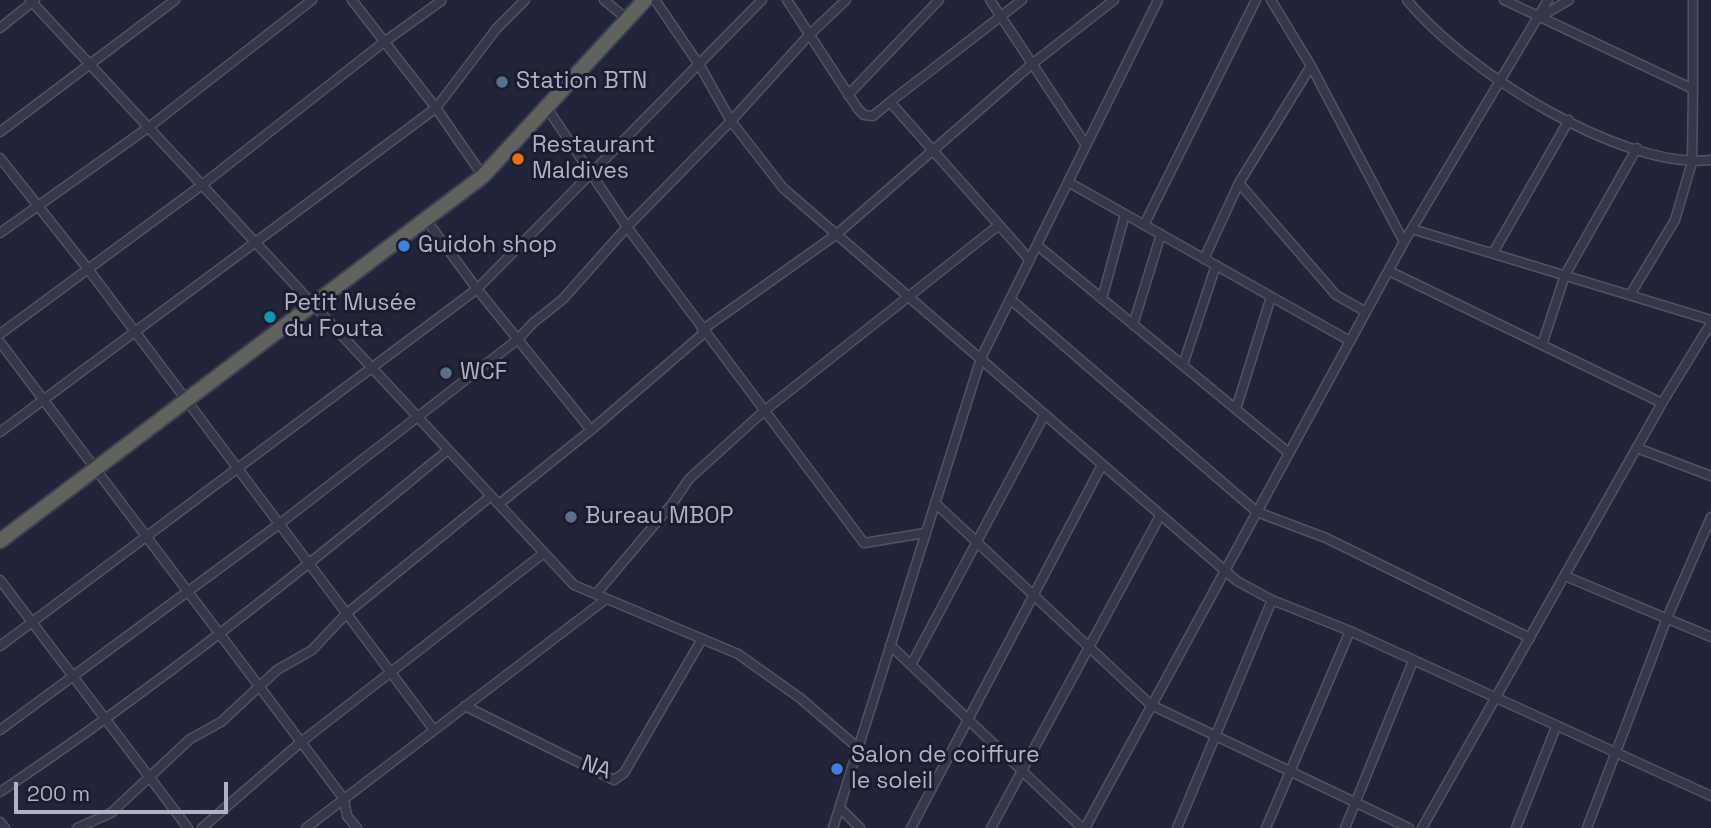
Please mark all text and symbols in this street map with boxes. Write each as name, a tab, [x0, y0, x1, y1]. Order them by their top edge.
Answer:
place label: Station BTN	[516, 68, 647, 96]
marker: Station BTN	[494, 74, 510, 90]
place label: Restaurant Maldives	[532, 132, 655, 186]
marker: Restaurant Maldives	[510, 151, 526, 167]
place label: Guidoh shop	[418, 232, 557, 260]
marker: Guidoh shop	[396, 238, 412, 254]
place label: Petit Musée du Fouta	[284, 290, 417, 344]
marker: Petit Musée du Fouta	[262, 309, 278, 325]
place label: WCF	[460, 359, 507, 387]
marker: WCF	[438, 365, 454, 381]
place label: Bureau MBOP	[585, 503, 733, 531]
marker: Bureau MBOP	[563, 509, 579, 525]
place label: Salon de coiffure le soleil	[851, 742, 1040, 796]
street label: NA	[577, 750, 615, 786]
marker: Salon de coiffure le soleil	[829, 761, 845, 777]
scale bar	[18, 768, 231, 812]
text: 200 m	[27, 780, 90, 807]

